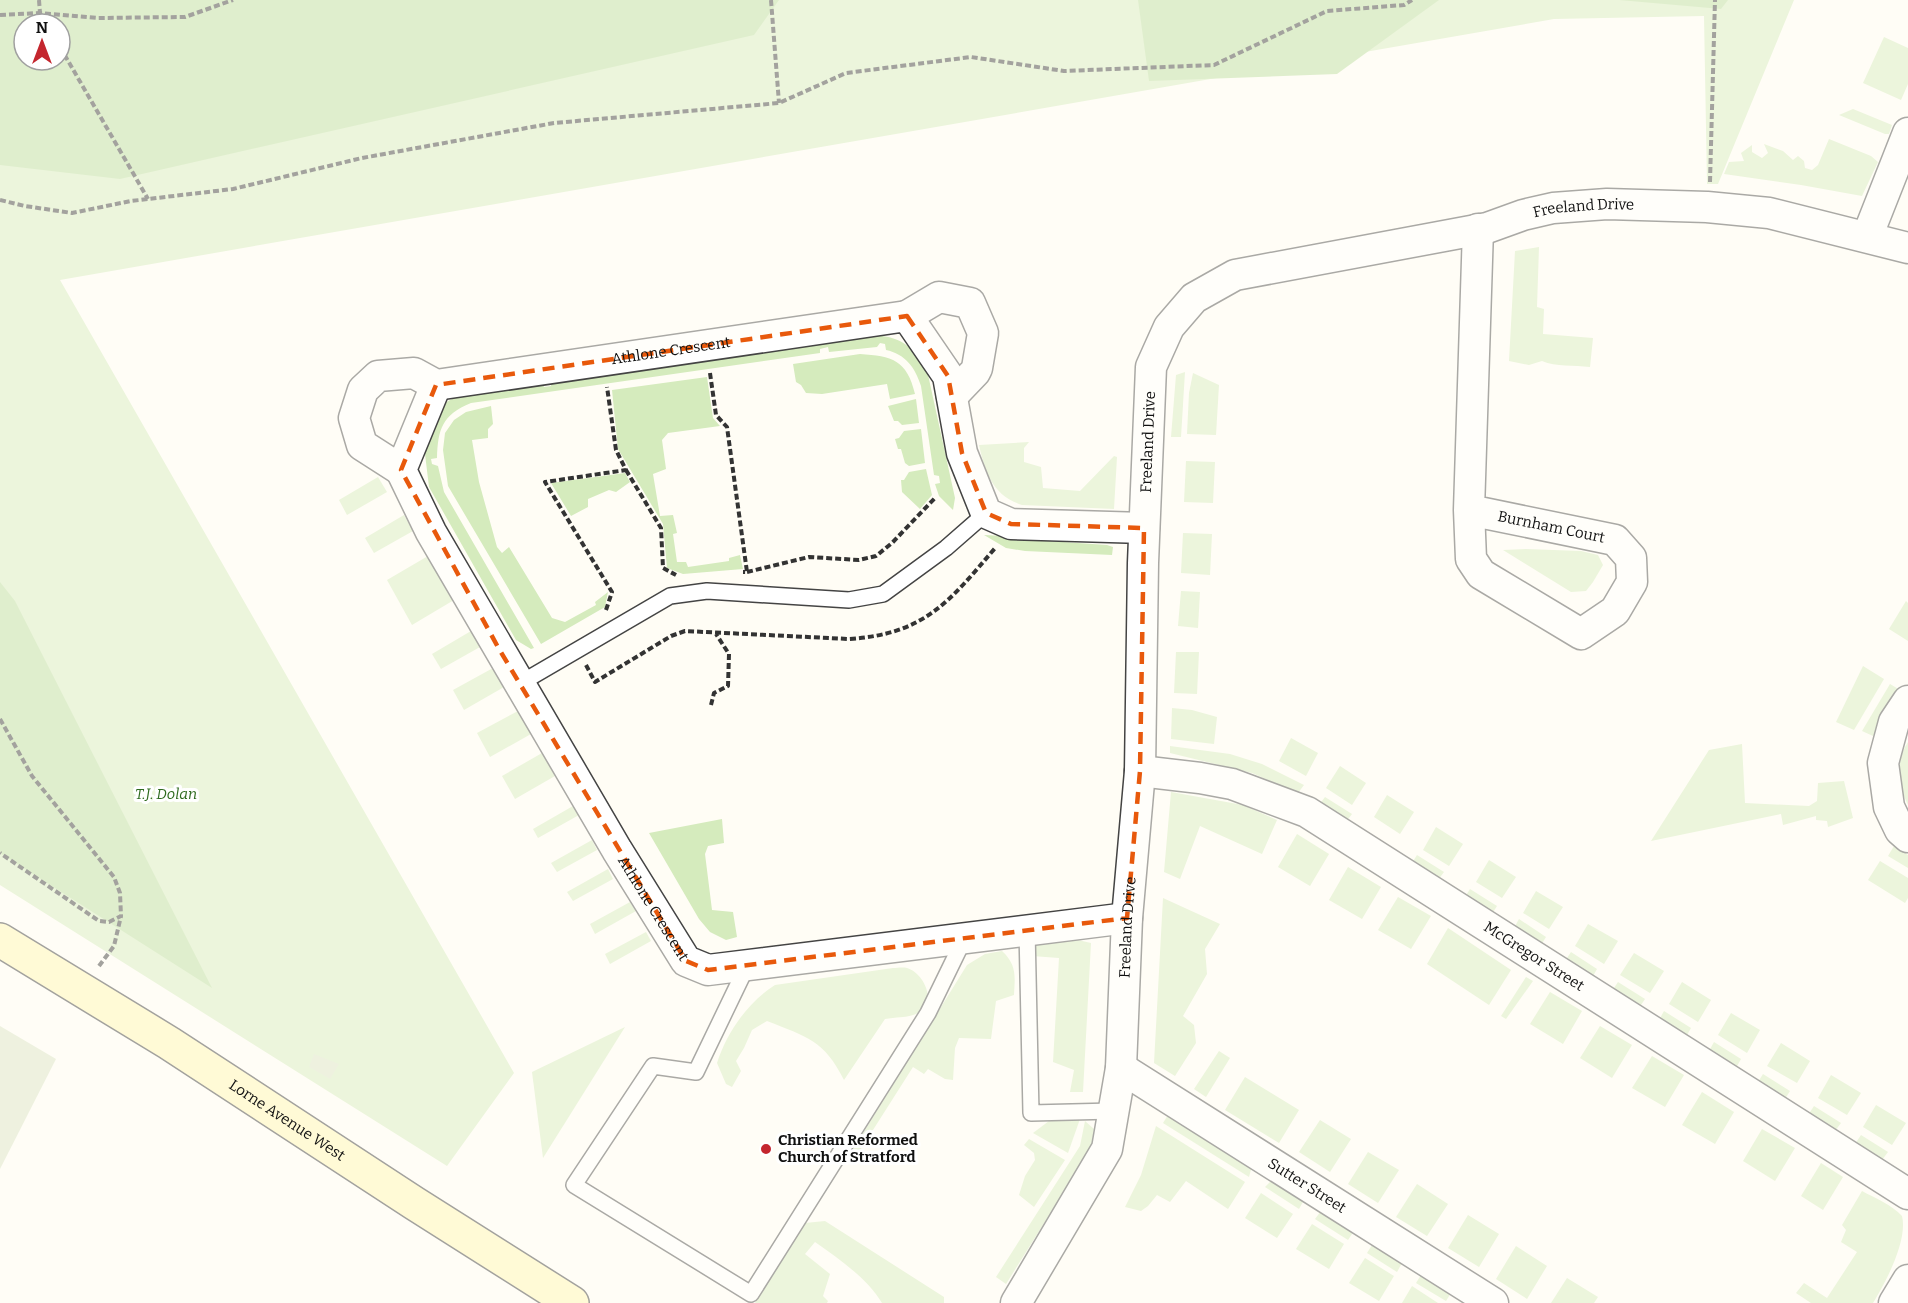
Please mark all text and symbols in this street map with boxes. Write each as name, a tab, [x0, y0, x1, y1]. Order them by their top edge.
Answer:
north arrow	[12, 12, 72, 72]
text: N	[36, 18, 48, 37]
street label: Freeland Drive	[1531, 195, 1634, 221]
street label: Athlone Crescent	[610, 333, 732, 368]
street label: Freeland Drive	[1137, 391, 1159, 493]
street label: Burnham Court	[1496, 507, 1607, 547]
park label: T.J. Dolan	[135, 785, 197, 803]
street label: Athlone Crescent	[614, 853, 693, 965]
street label: Freeland Drive	[1116, 876, 1140, 978]
street label: McGregor Street	[1481, 918, 1588, 995]
street label: Lorne Avenue West	[226, 1076, 349, 1165]
place label: Christian Reformed Church of Stratford	[778, 1131, 918, 1166]
marker: Christian Reformed Church of Stratford	[759, 1142, 773, 1156]
street label: Sutter Street	[1265, 1154, 1350, 1217]

